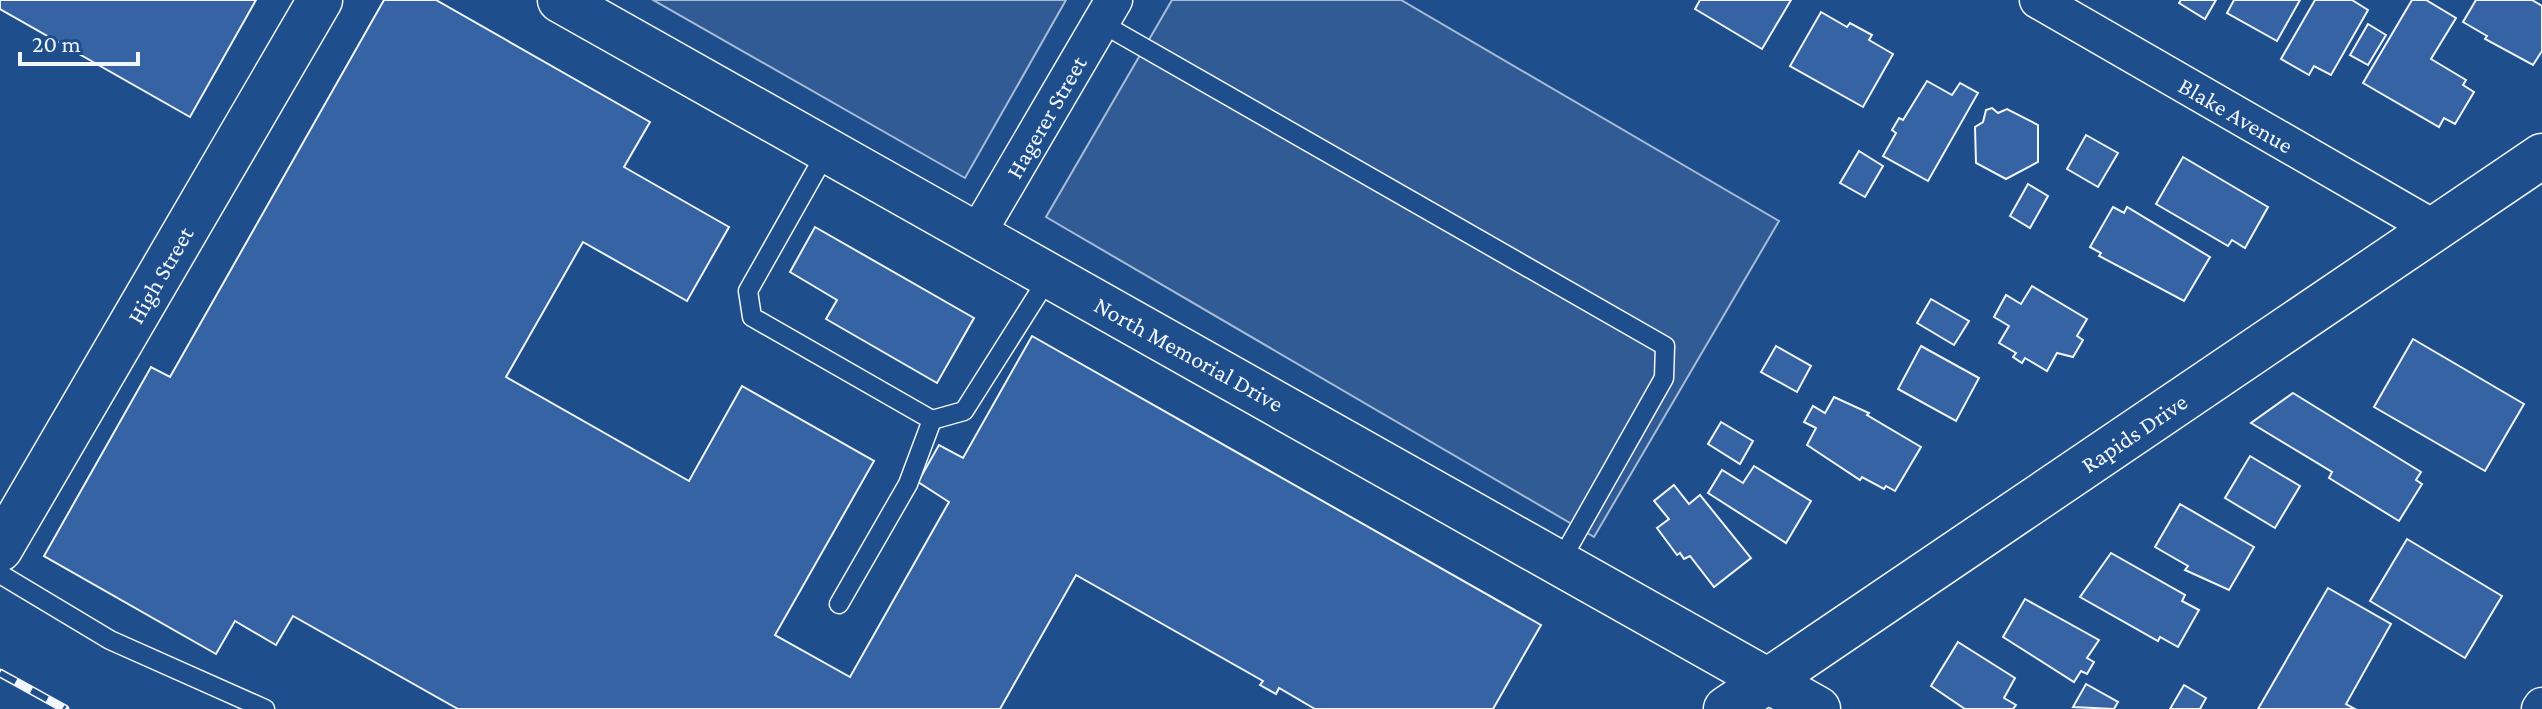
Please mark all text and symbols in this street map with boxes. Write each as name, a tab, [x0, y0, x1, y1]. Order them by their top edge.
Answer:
scale bar	[20, 16, 138, 66]
text: 20 m	[32, 30, 81, 57]
street label: Hagerer Street	[1000, 50, 1092, 183]
street label: Blake Avenue	[2174, 71, 2298, 159]
street label: High Street	[121, 221, 199, 328]
street label: North Memorial Drive	[1090, 291, 1288, 417]
street label: Rapids Drive	[2076, 388, 2192, 478]

